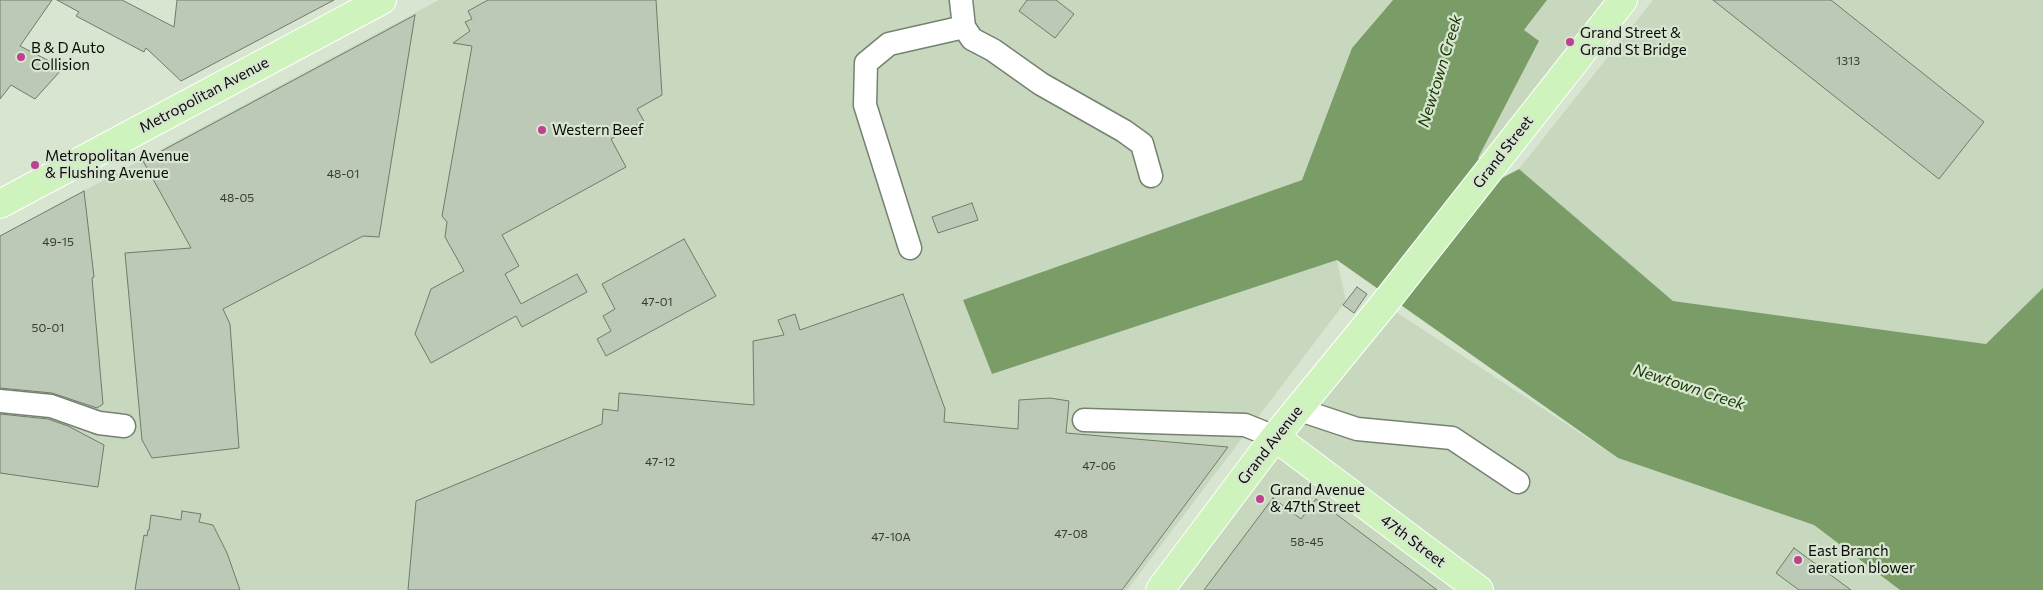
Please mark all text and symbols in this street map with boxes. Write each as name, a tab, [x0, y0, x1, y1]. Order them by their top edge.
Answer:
water label: Newtown Creek	[1414, 13, 1466, 129]
place label: Grand Street & Grand St Bridge	[1580, 24, 1687, 59]
marker: Grand Street & Grand St Bridge	[1564, 36, 1576, 48]
place label: B & D Auto Collision	[31, 39, 105, 74]
marker: B & D Auto Collision	[15, 51, 27, 63]
street label: Metropolitan Avenue	[136, 53, 272, 137]
house number: 1313	[1836, 54, 1860, 68]
street label: Grand Street	[1469, 112, 1537, 192]
place label: Western Beef	[552, 121, 644, 139]
marker: Western Beef	[536, 124, 548, 136]
place label: Metropolitan Avenue & Flushing Avenue	[45, 147, 189, 182]
marker: Metropolitan Avenue & Flushing Avenue	[29, 159, 41, 171]
house number: 48-01	[327, 167, 359, 181]
house number: 48-05	[220, 191, 254, 205]
house number: 49-15	[42, 235, 74, 249]
house number: 47-01	[641, 295, 673, 309]
house number: 50-01	[32, 321, 64, 335]
water label: Newtown Creek	[1631, 360, 1747, 414]
street label: Grand Avenue	[1234, 402, 1306, 488]
house number: 47-12	[645, 455, 675, 469]
house number: 47-06	[1082, 459, 1116, 473]
place label: Grand Avenue & 47th Street	[1270, 481, 1365, 516]
marker: Grand Avenue & 47th Street	[1254, 493, 1266, 505]
street label: 47th Street	[1377, 511, 1449, 571]
house number: 47-08	[1054, 527, 1088, 541]
house number: 47-10A	[871, 530, 911, 544]
house number: 58-45	[1290, 535, 1324, 549]
place label: East Branch aeration blower	[1808, 542, 1915, 577]
marker: East Branch aeration blower	[1792, 554, 1804, 566]

